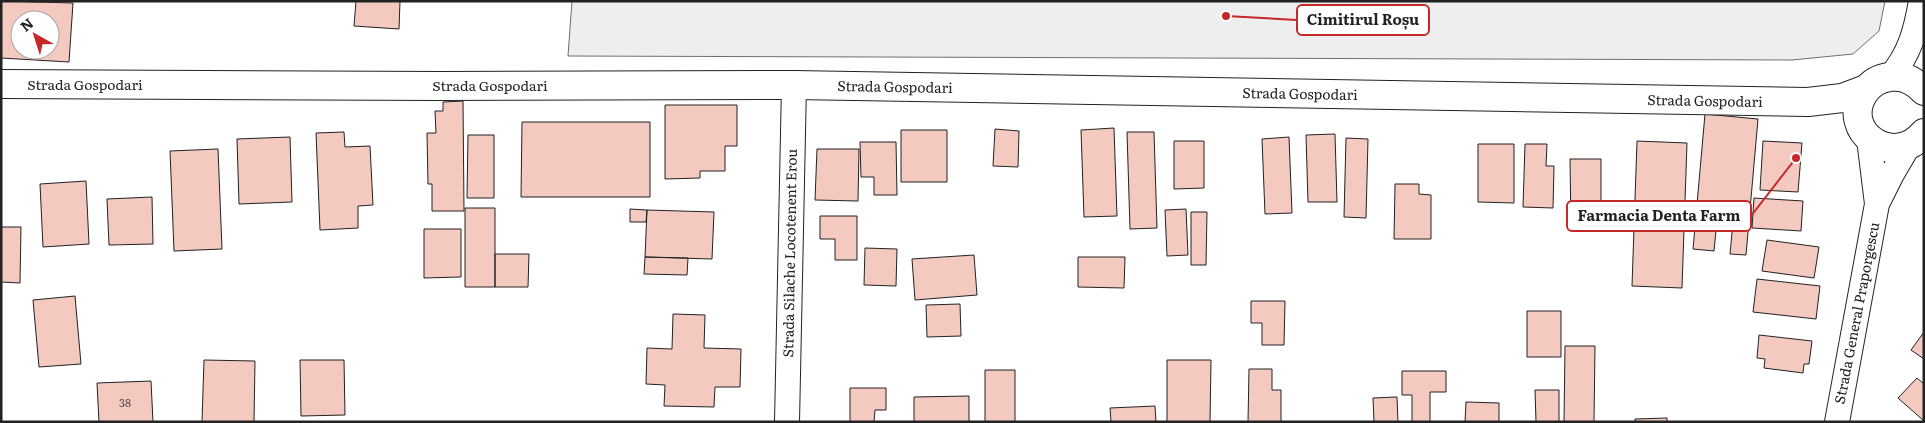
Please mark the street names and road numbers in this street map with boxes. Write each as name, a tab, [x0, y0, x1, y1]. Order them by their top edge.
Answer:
street label: Strada Gospodari	[27, 74, 143, 94]
street label: Strada Gospodari	[432, 75, 548, 95]
street label: Strada Gospodari	[837, 75, 953, 97]
street label: Strada Gospodari	[1242, 82, 1358, 104]
street label: Strada Gospodari	[1647, 89, 1763, 111]
street label: Strada Silache Locotenent Erou	[777, 148, 801, 357]
street label: Strada General Praporgescu	[1829, 220, 1883, 405]

